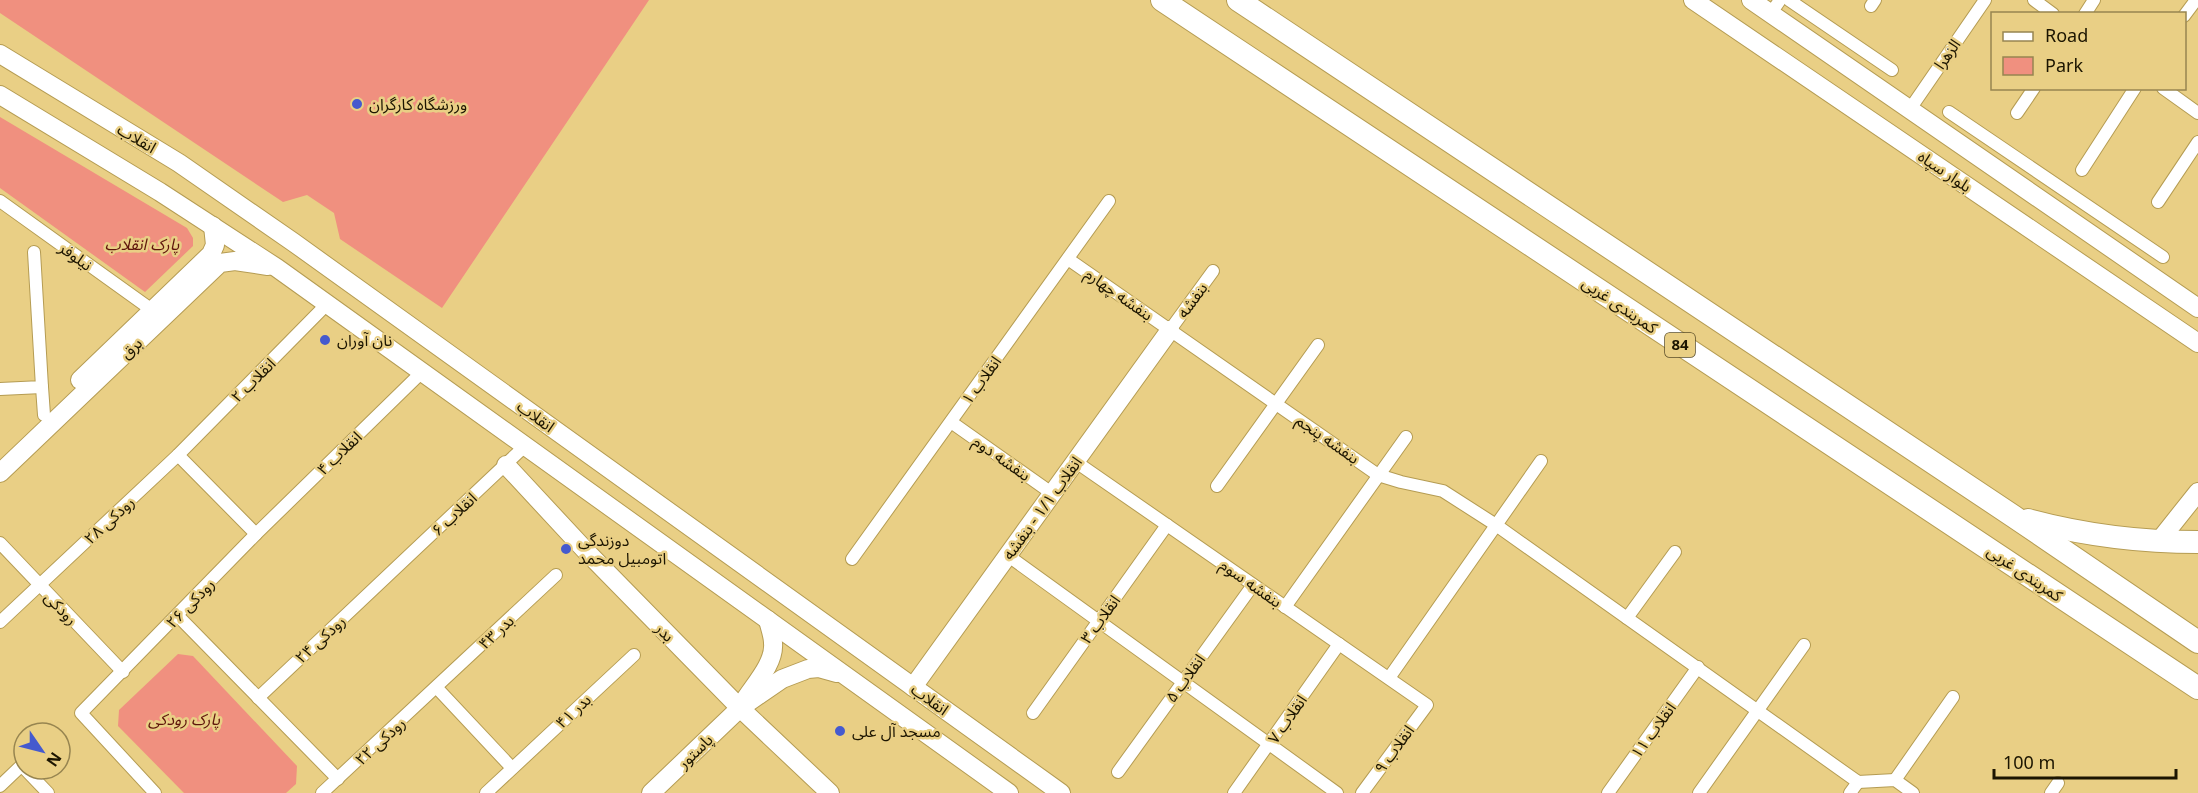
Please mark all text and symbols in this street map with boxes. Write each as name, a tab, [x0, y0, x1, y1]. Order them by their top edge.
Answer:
legend	[1991, 12, 2186, 90]
text: Road	[2045, 17, 2088, 55]
street label: الزهرا	[1925, 31, 1971, 78]
text: Park	[2045, 47, 2083, 85]
place label: ورزشگاه کارگران	[369, 88, 467, 122]
marker: ورزشگاه کارگران	[350, 97, 364, 111]
street label: انقلاب	[110, 114, 163, 164]
street label: بلوار سپاه	[1910, 141, 1979, 203]
park label: پارک انقلاب	[105, 228, 179, 262]
street label: نیلوفر	[50, 232, 100, 281]
street label: بنفشه چهارم	[1077, 258, 1160, 331]
street label: کمربندی غربی	[1574, 268, 1665, 344]
street label: بنفشه	[1168, 275, 1218, 326]
place label: نان آوران	[337, 324, 392, 358]
street label: برق	[112, 329, 152, 369]
marker: نان آوران	[318, 333, 332, 347]
road number: 84	[1665, 333, 1695, 357]
street label: انقلاب ۱	[952, 348, 1012, 413]
street label: انقلاب ۲	[222, 349, 285, 412]
street label: انقلاب	[509, 391, 562, 443]
street label: بنفشه پنجم	[1288, 405, 1367, 475]
street label: انقلاب ۴	[308, 422, 371, 485]
street label: بنفشه دوم	[965, 426, 1038, 492]
street label: انقلاب ۱/۱ - بنفشه	[993, 449, 1093, 568]
street label: انقلاب ۶	[423, 484, 486, 546]
street label: رودکی ۲۸	[76, 487, 144, 554]
place label: دوزندگی اتومبیل محمد	[578, 524, 666, 576]
street label: کمربندی غربی	[1979, 536, 2070, 612]
marker: دوزندگی اتومبیل محمد	[559, 542, 573, 556]
street label: بنفشه سوم	[1212, 550, 1289, 618]
street label: رودکی ۲۶	[157, 570, 224, 638]
street label: رودکی	[34, 583, 86, 635]
street label: انقلاب ۳	[1071, 587, 1131, 652]
street label: رودکی ۲۴	[287, 606, 355, 673]
street label: بدر ۴۳	[470, 606, 523, 659]
street label: بدر	[645, 613, 683, 651]
street label: انقلاب ۵	[1156, 646, 1216, 711]
street label: انقلاب	[903, 674, 956, 726]
street label: بدر ۴۱	[547, 685, 600, 738]
street label: انقلاب ۷	[1258, 687, 1317, 752]
street label: انقلاب ۱۱	[1621, 695, 1686, 766]
park label: پارک رودکی	[148, 703, 220, 737]
street label: رودکی ۲۲	[347, 708, 415, 775]
place label: مسجد آل علی	[852, 715, 941, 749]
street label: انقلاب ۹	[1365, 717, 1425, 782]
north arrow	[12, 721, 72, 781]
marker: مسجد آل علی	[833, 724, 847, 738]
street label: پاستور	[668, 725, 722, 779]
scale bar	[1994, 742, 2176, 780]
text: N	[36, 744, 71, 774]
text: 100 m	[2003, 744, 2055, 782]

